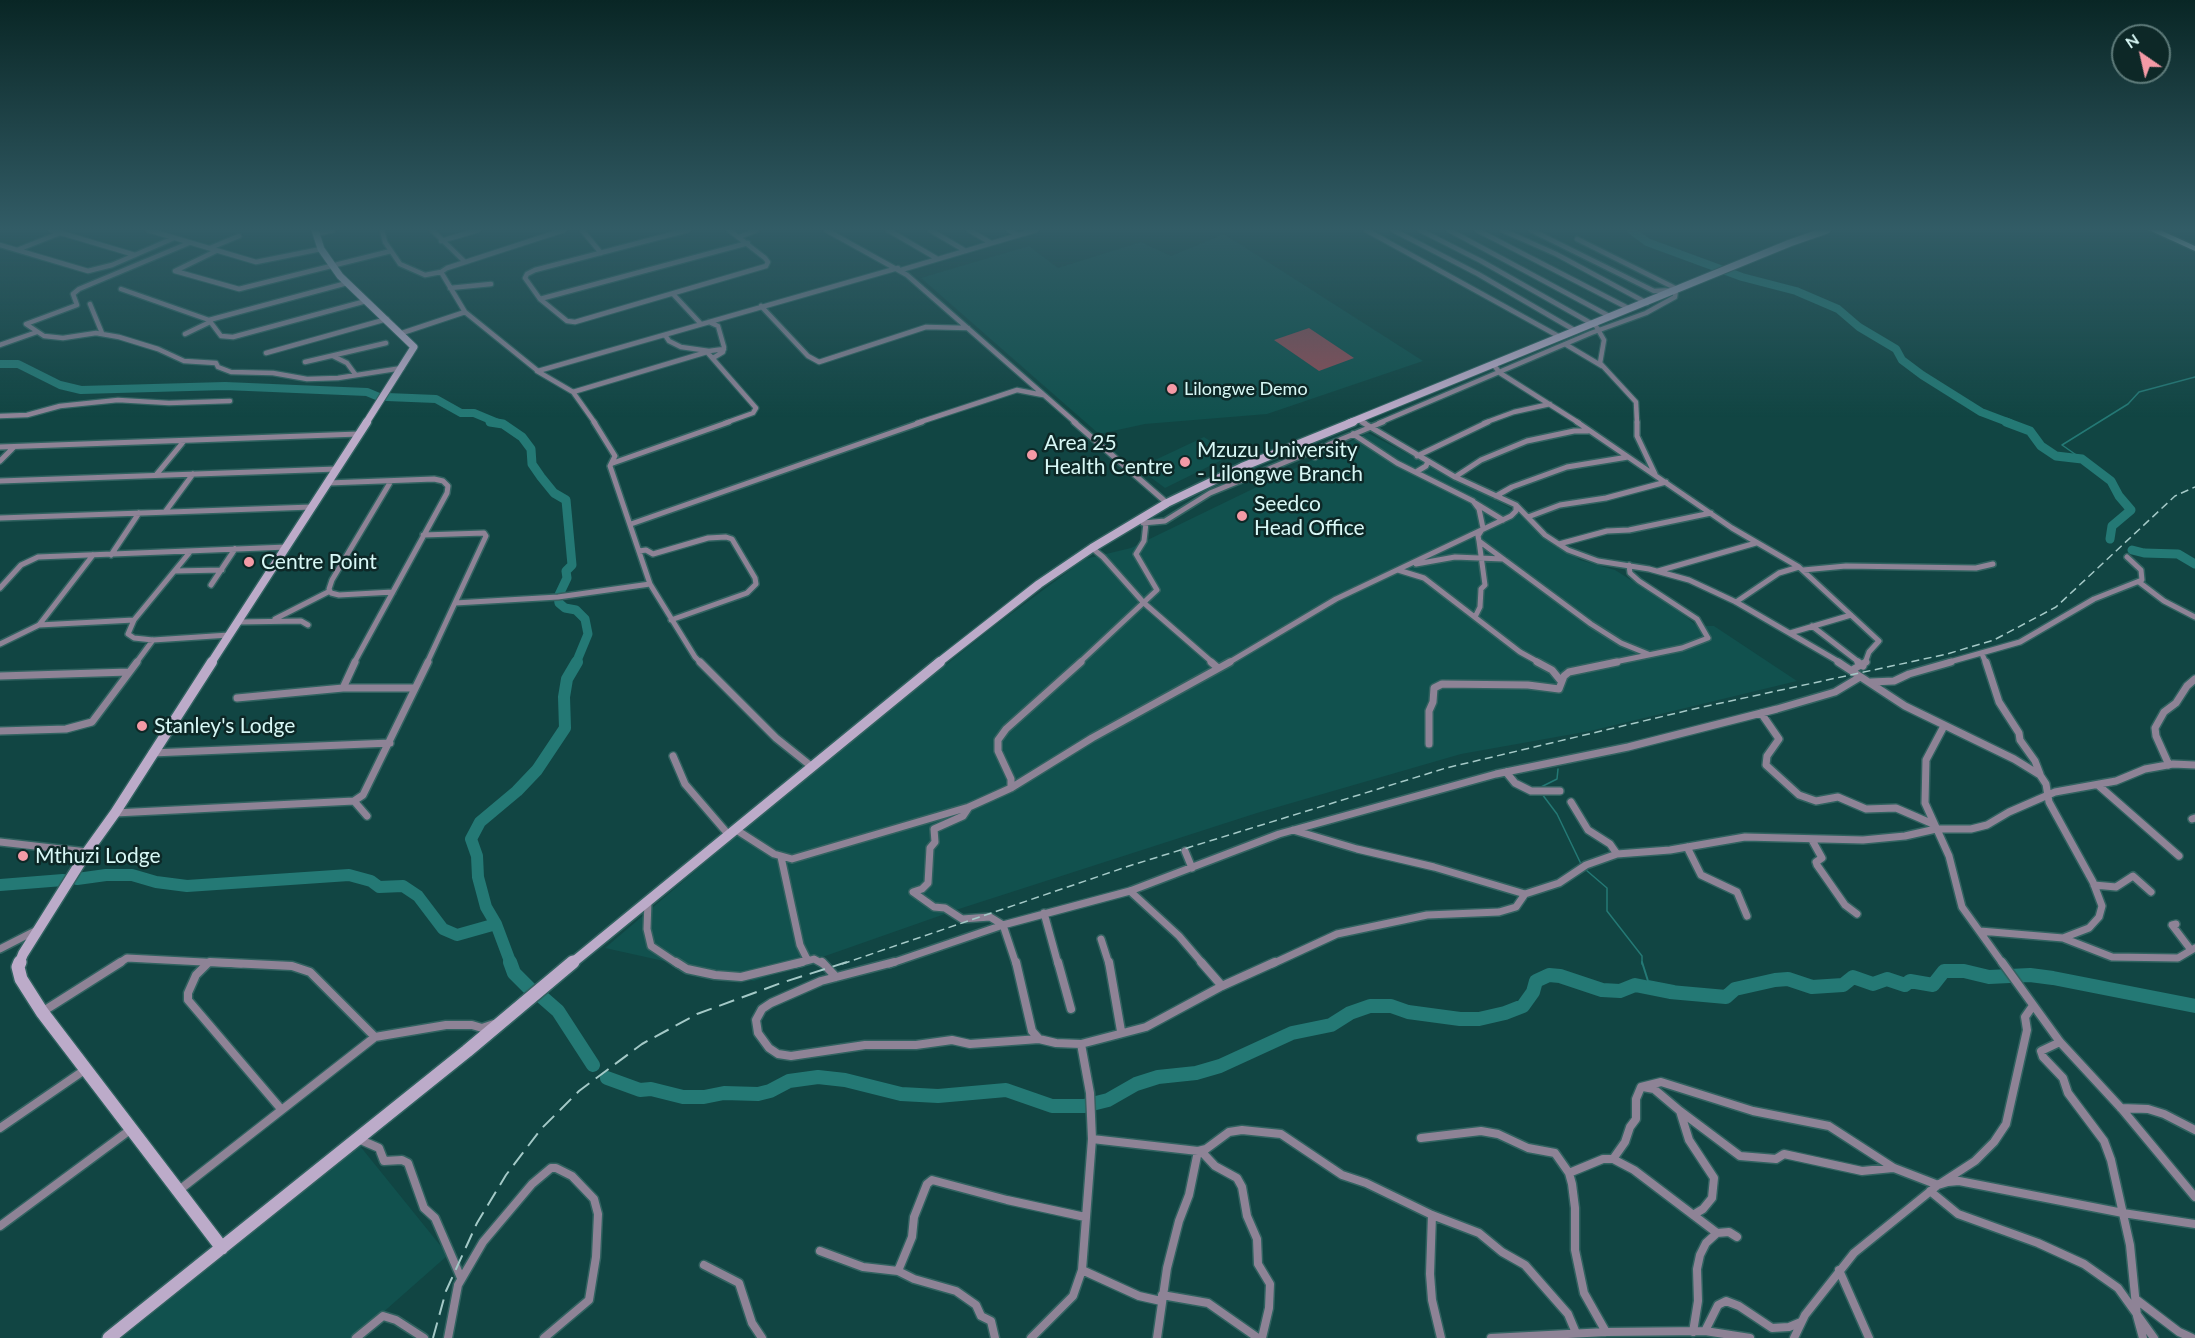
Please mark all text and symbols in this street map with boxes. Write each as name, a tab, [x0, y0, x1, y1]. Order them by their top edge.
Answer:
north arrow	[2111, 24, 2171, 84]
text: N	[2121, 29, 2142, 52]
place label: Lilongwe Demo	[1184, 378, 1308, 400]
marker: Lilongwe Demo	[1165, 382, 1179, 396]
place label: Area 25 Health Centre	[1044, 430, 1173, 480]
place label: Mzuzu University - Lilongwe Branch	[1197, 437, 1363, 487]
marker: Area 25 Health Centre	[1025, 448, 1039, 462]
marker: Mzuzu University - Lilongwe Branch	[1178, 455, 1192, 469]
place label: Seedco Head Office	[1254, 491, 1365, 541]
marker: Seedco Head Office	[1235, 509, 1249, 523]
place label: Centre Point	[261, 549, 377, 575]
marker: Centre Point	[242, 555, 256, 569]
place label: Stanley's Lodge	[154, 713, 295, 739]
marker: Stanley's Lodge	[135, 719, 149, 733]
place label: Mthuzi Lodge	[35, 843, 161, 869]
marker: Mthuzi Lodge	[16, 849, 30, 863]

